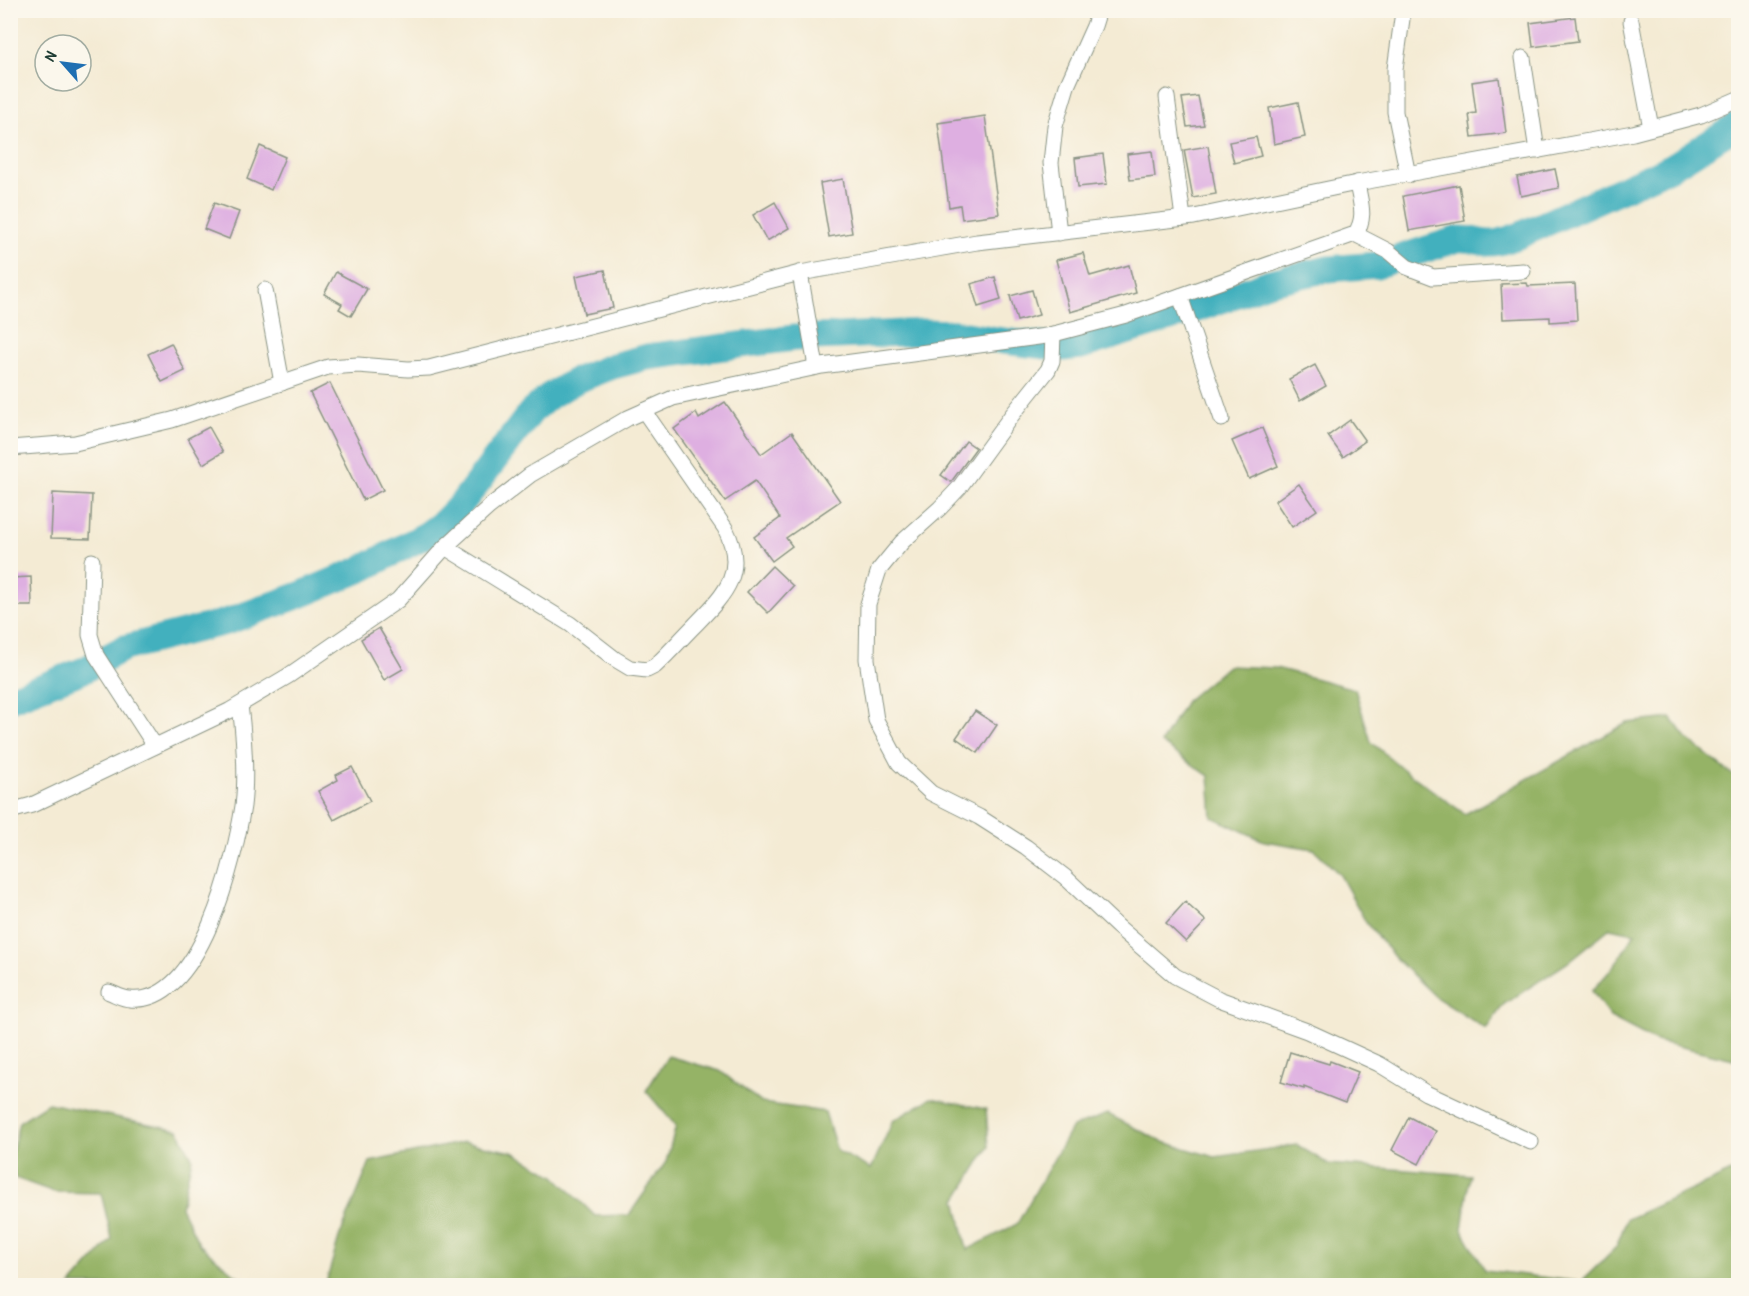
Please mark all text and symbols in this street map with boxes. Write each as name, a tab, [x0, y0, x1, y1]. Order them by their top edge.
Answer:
north arrow	[33, 33, 93, 93]
text: N	[38, 47, 62, 65]

